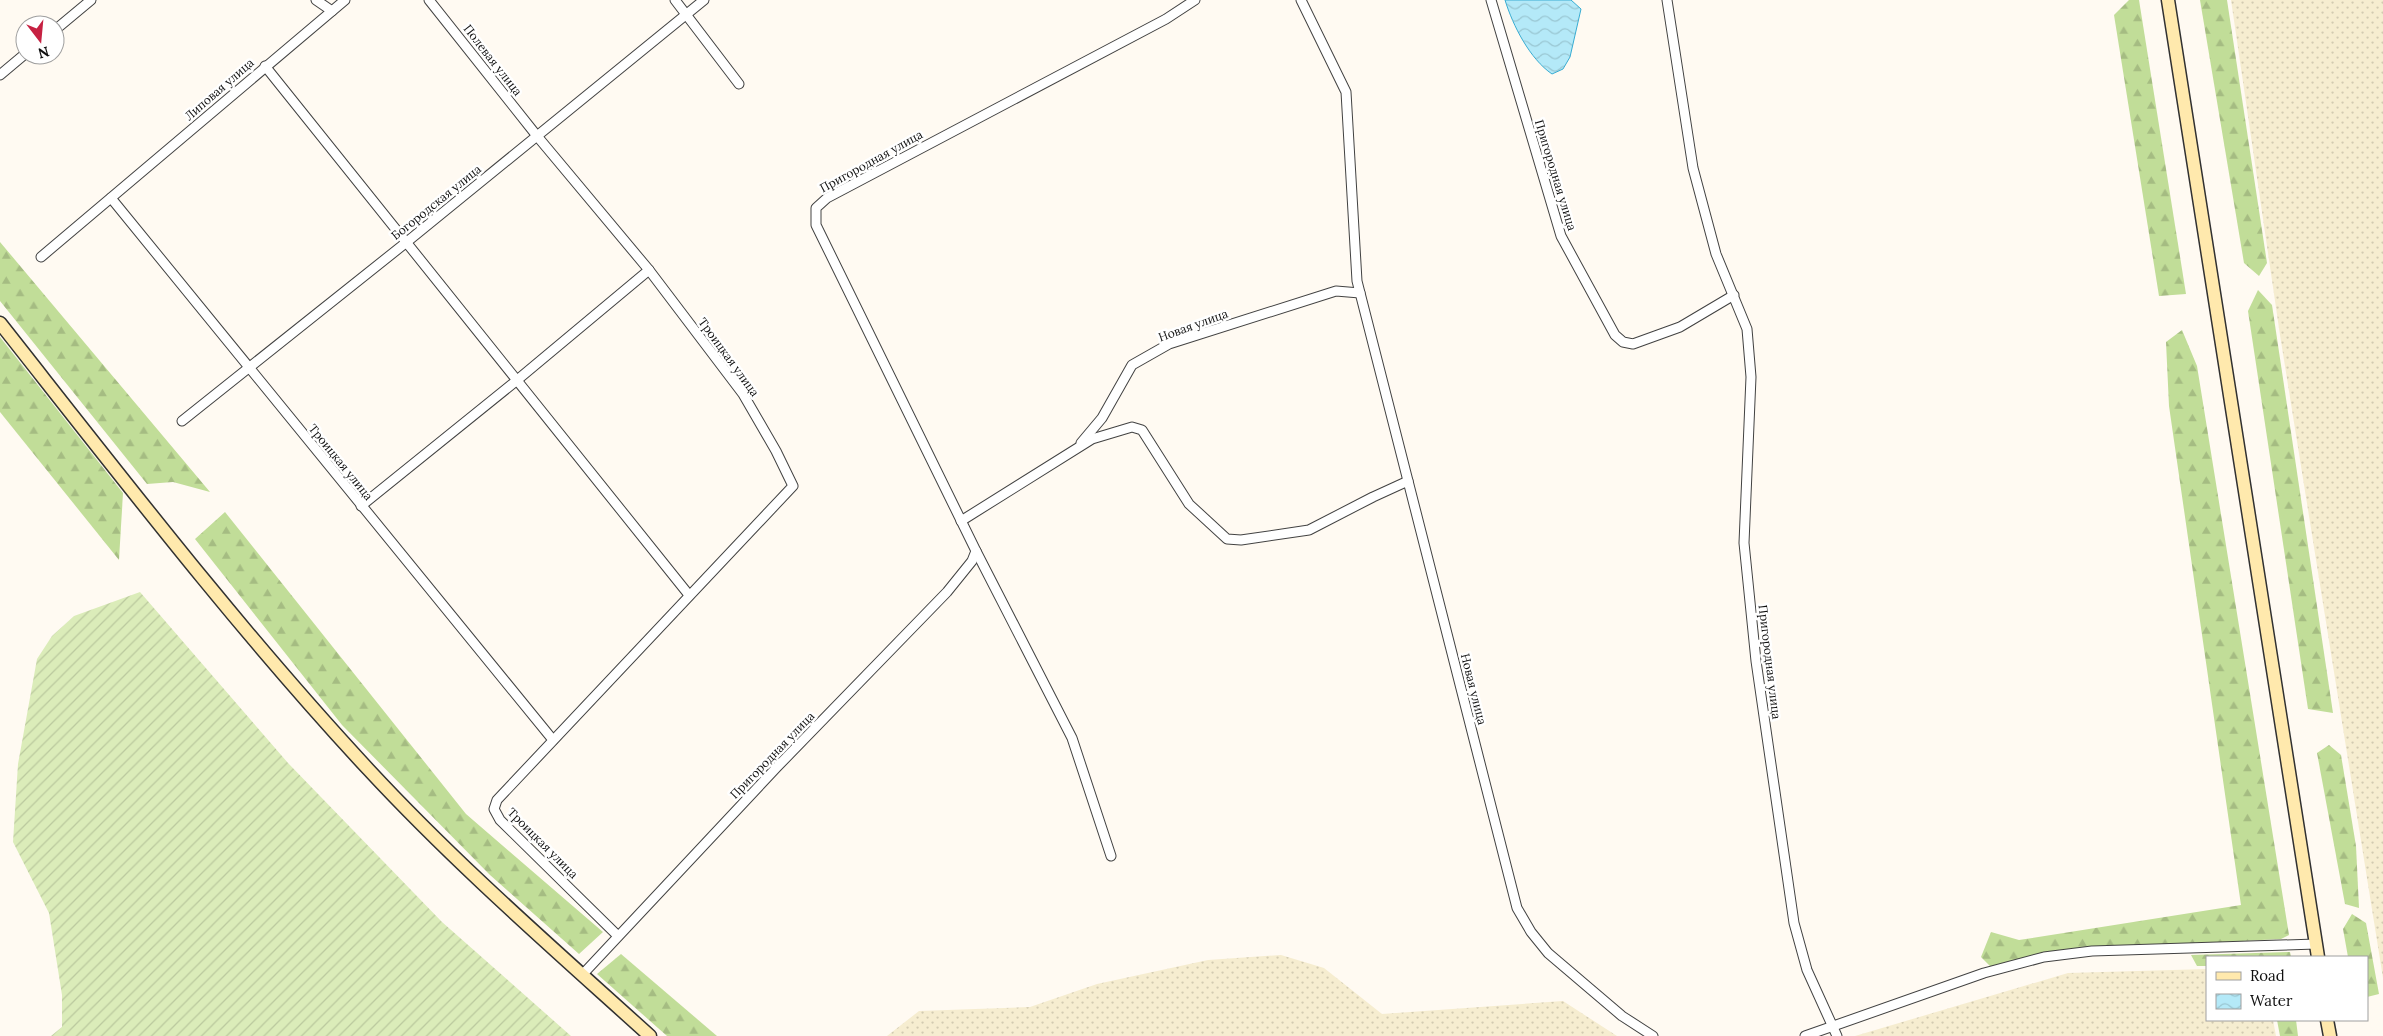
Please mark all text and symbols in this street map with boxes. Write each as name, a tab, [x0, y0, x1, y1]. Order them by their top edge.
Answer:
north arrow	[15, 15, 65, 65]
street label: Полевая улица	[461, 21, 525, 99]
text: N	[36, 42, 51, 63]
street label: Липовая улица	[181, 55, 257, 123]
street label: Пригородная улица	[1532, 118, 1580, 232]
street label: Пригородная улица	[817, 127, 925, 195]
street label: Богородская улица	[388, 161, 484, 243]
street label: Новая улица	[1156, 306, 1230, 344]
street label: Троицкая улица	[695, 315, 763, 399]
street label: Троицкая улица	[306, 421, 376, 503]
street label: Пригородная улица	[1756, 604, 1784, 720]
street label: Новая улица	[1458, 652, 1490, 726]
street label: Пригородная улица	[727, 708, 817, 802]
street label: Троицкая улица	[505, 805, 581, 881]
legend	[2206, 956, 2368, 1021]
text: Road	[2250, 966, 2285, 985]
text: Water	[2250, 991, 2293, 1010]

